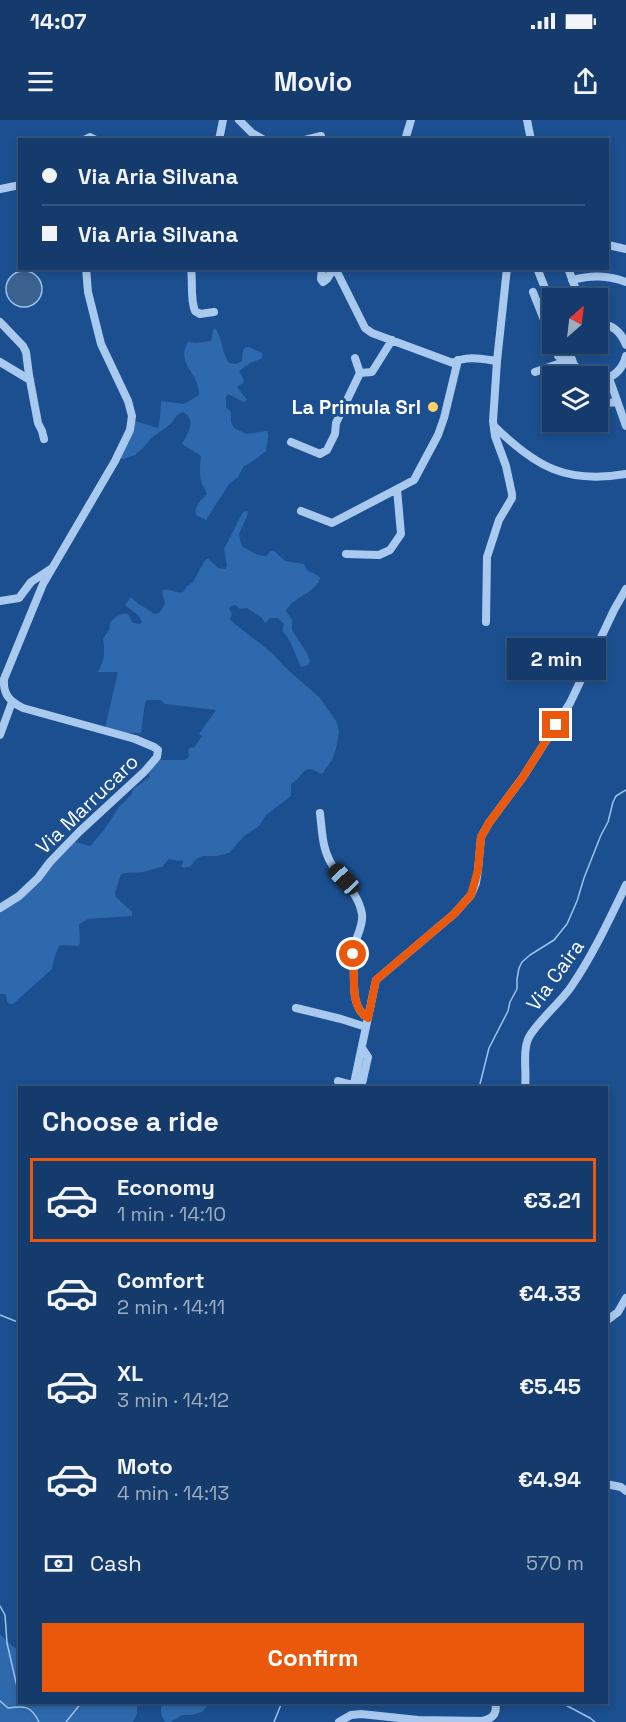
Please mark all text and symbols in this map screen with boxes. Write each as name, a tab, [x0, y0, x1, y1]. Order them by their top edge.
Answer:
text: 14:07	[30, 7, 87, 35]
text: Movio	[274, 64, 352, 99]
icon: menu	[24, 65, 57, 98]
icon: share	[569, 65, 602, 98]
text: Via Aria Silvana	[78, 162, 238, 190]
text: Via Aria Silvana	[78, 220, 238, 248]
north arrow	[542, 288, 608, 354]
map controls	[542, 288, 608, 432]
button: layers	[542, 366, 608, 432]
place label: La Primula Srl	[292, 394, 421, 420]
marker: La Primula Srl	[426, 400, 440, 414]
callout: 2 min	[506, 638, 606, 680]
text: 2 min	[531, 646, 582, 672]
route end	[542, 711, 569, 738]
street label: Via Marrucaro	[30, 748, 144, 860]
car	[325, 860, 363, 898]
street label: Via Caira	[520, 934, 590, 1016]
route start	[339, 940, 366, 967]
text: Choose a ride	[42, 1104, 219, 1139]
icon: car	[45, 1173, 99, 1227]
text: Economy	[117, 1173, 215, 1201]
text: €3.21	[523, 1186, 581, 1214]
text: 1 min · 14:10	[117, 1201, 226, 1227]
icon: car	[45, 1266, 99, 1320]
text: Comfort	[117, 1266, 205, 1294]
text: €4.33	[519, 1279, 581, 1307]
text: 2 min · 14:11	[117, 1294, 225, 1320]
icon: car	[45, 1359, 99, 1413]
text: XL	[117, 1359, 143, 1387]
text: €5.45	[519, 1372, 581, 1400]
text: 3 min · 14:12	[117, 1387, 229, 1413]
icon: car	[45, 1452, 99, 1506]
text: Moto	[117, 1452, 173, 1480]
text: €4.94	[518, 1465, 581, 1493]
text: 4 min · 14:13	[117, 1480, 229, 1506]
icon: cash	[42, 1547, 75, 1580]
text: Cash	[90, 1549, 142, 1577]
text: 570 m	[526, 1550, 584, 1576]
button: Confirm	[42, 1623, 584, 1692]

